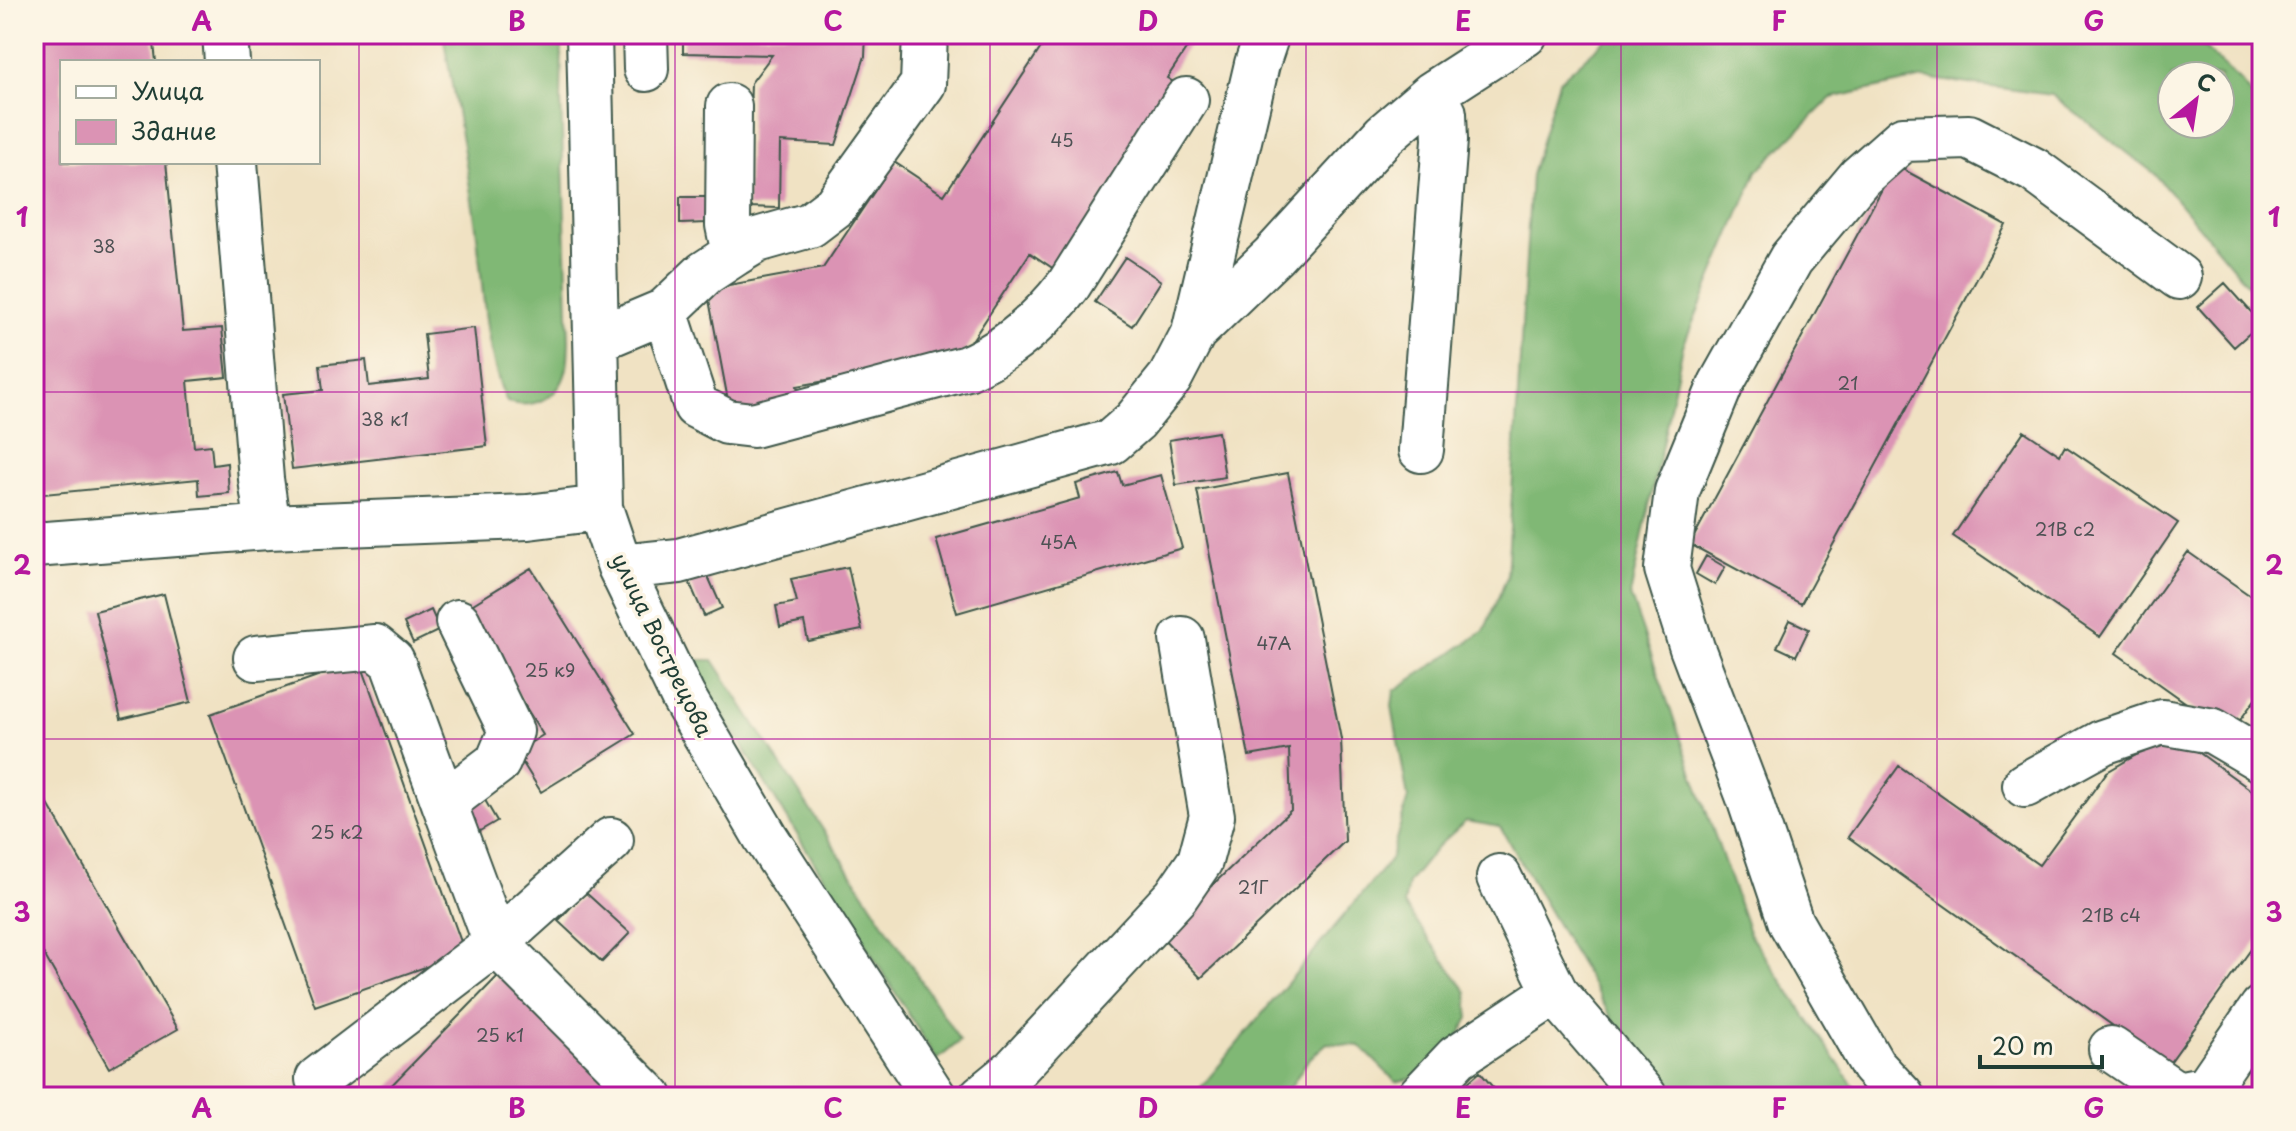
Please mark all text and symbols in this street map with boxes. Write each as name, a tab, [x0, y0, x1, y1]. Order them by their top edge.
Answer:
text: A	[192, 1, 212, 40]
text: B	[508, 1, 526, 40]
text: C	[823, 1, 843, 40]
text: D	[1138, 1, 1158, 40]
text: E	[1455, 1, 1471, 40]
text: F	[1771, 1, 1787, 40]
text: G	[2083, 1, 2105, 40]
legend	[60, 60, 320, 164]
north arrow	[2156, 60, 2236, 140]
text: С	[2191, 63, 2222, 100]
text: Улица	[132, 72, 204, 108]
text: Здание	[132, 112, 217, 148]
house number: 45	[1051, 126, 1074, 153]
text: 1	[16, 197, 28, 236]
text: 1	[2268, 197, 2280, 236]
house number: 38	[92, 232, 116, 259]
house number: 21	[1838, 369, 1858, 396]
house number: 38 к1	[361, 405, 409, 432]
house number: 21В с2	[2035, 515, 2095, 542]
house number: 45А	[1041, 528, 1078, 555]
text: 2	[13, 545, 31, 584]
text: 2	[2265, 545, 2283, 584]
street label: улица Вострецова	[604, 547, 722, 742]
house number: 47А	[1257, 629, 1292, 656]
house number: 25 к9	[525, 656, 575, 683]
house number: 25 к2	[311, 818, 363, 845]
house number: 21Г	[1238, 873, 1269, 900]
text: 3	[13, 892, 31, 931]
text: 3	[2265, 892, 2283, 931]
house number: 21В с4	[2081, 901, 2141, 928]
scale bar	[1980, 1019, 2102, 1069]
house number: 25 к1	[476, 1021, 524, 1048]
text: 20 m	[1992, 1027, 2054, 1063]
text: A	[192, 1088, 212, 1127]
text: B	[508, 1088, 526, 1127]
text: C	[823, 1088, 843, 1127]
text: D	[1138, 1088, 1158, 1127]
text: E	[1455, 1088, 1471, 1127]
text: F	[1771, 1088, 1787, 1127]
text: G	[2083, 1088, 2105, 1127]

